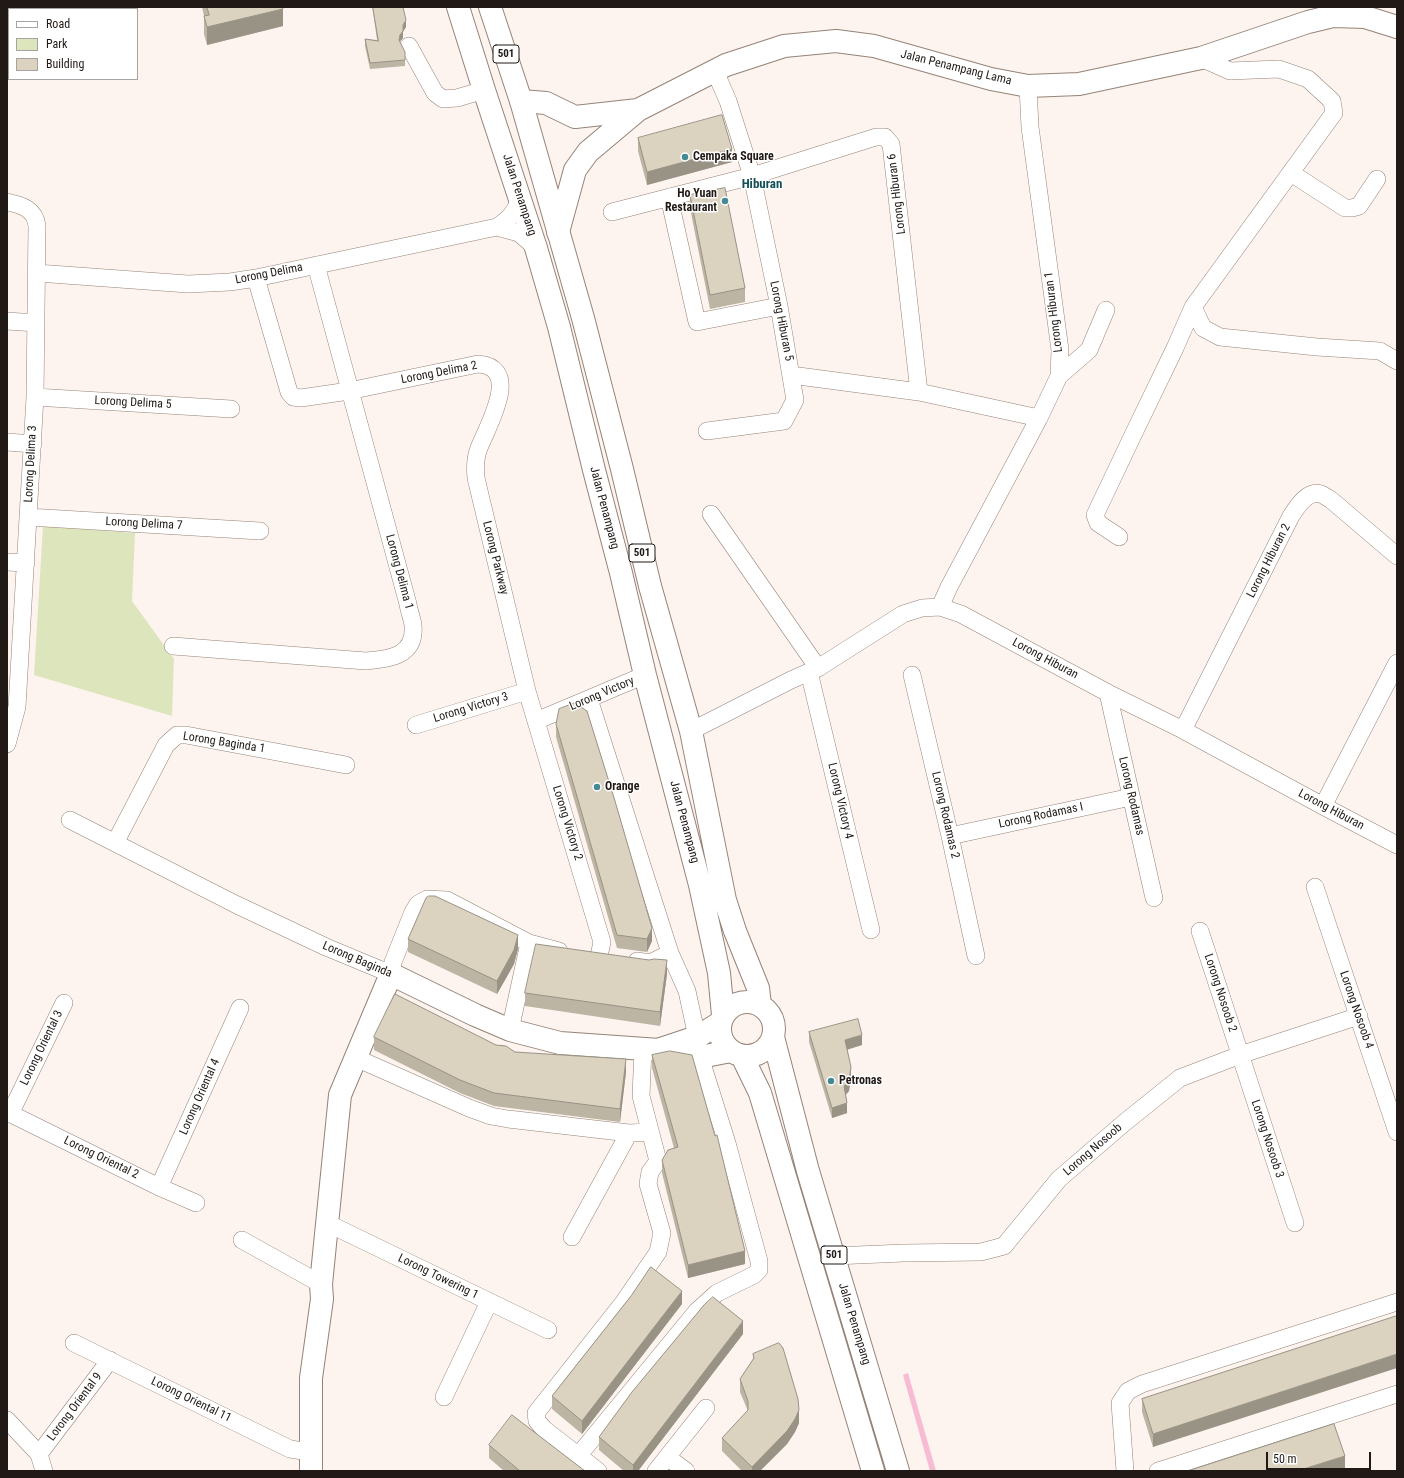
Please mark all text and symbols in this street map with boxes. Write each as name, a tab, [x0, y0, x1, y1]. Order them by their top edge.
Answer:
legend	[8, 8, 138, 80]
text: Road	[46, 17, 70, 31]
text: Park	[46, 37, 67, 51]
road number: 501	[493, 45, 519, 63]
street label: Jalan Penampang Lama	[899, 47, 1013, 89]
text: Building	[46, 57, 84, 71]
place label: Cempaka Square	[693, 150, 774, 164]
street label: Jalan Penampang	[499, 152, 539, 238]
marker: Cempaka Square	[680, 152, 690, 162]
street label: Lorong Hiburan 6	[885, 153, 909, 235]
district label: Hiburan	[742, 177, 782, 193]
place label: Ho Yuan Restaurant	[665, 187, 717, 215]
marker: Ho Yuan Restaurant	[720, 196, 730, 206]
street label: Lorong Delima	[234, 260, 304, 288]
street label: Lorong Hiburan 1	[1042, 271, 1066, 353]
street label: Lorong Hiburan 5	[766, 280, 796, 362]
street label: Lorong Delima 2	[400, 359, 478, 387]
street label: Lorong Delima 5	[94, 394, 172, 412]
street label: Lorong Delima 3	[22, 425, 40, 503]
street label: Jalan Penampang	[586, 465, 622, 551]
street label: Lorong Delima 7	[105, 515, 183, 533]
street label: Lorong Parkway	[479, 520, 511, 596]
street label: Lorong Hiburan 2	[1244, 521, 1294, 601]
street label: Lorong Delima 1	[382, 533, 416, 611]
road number: 501	[629, 544, 655, 562]
street label: Lorong Hiburan	[1010, 636, 1080, 682]
street label: Lorong Victory	[567, 674, 637, 714]
street label: Lorong Victory 3	[432, 690, 510, 726]
street label: Lorong Baginda 1	[182, 729, 266, 757]
street label: Lorong Rodamas	[1115, 755, 1147, 837]
street label: Lorong Victory 4	[824, 762, 856, 840]
street label: Lorong Rodamas 2	[928, 770, 962, 860]
street label: Jalan Penampang	[666, 779, 702, 865]
place label: Orange	[605, 780, 639, 794]
marker: Orange	[592, 782, 602, 792]
street label: Lorong Victory 2	[549, 784, 585, 862]
street label: Lorong Hiburan	[1296, 787, 1366, 833]
street label: Lorong Rodamas I	[998, 800, 1084, 832]
street label: Lorong Baginda	[320, 939, 394, 981]
street label: Lorong Nosoob 2	[1201, 952, 1239, 1034]
street label: Lorong Nosoob 4	[1336, 969, 1376, 1051]
street label: Lorong Oriental 3	[18, 1008, 66, 1088]
street label: Lorong Oriental 4	[177, 1057, 223, 1137]
place label: Petronas	[839, 1074, 882, 1088]
marker: Petronas	[826, 1076, 836, 1086]
street label: Lorong Nosoob 3	[1248, 1098, 1286, 1180]
street label: Lorong Nosoob	[1061, 1121, 1125, 1179]
street label: Lorong Oriental 2	[61, 1134, 141, 1182]
road number: 501	[821, 1246, 847, 1264]
street label: Lorong Towering 1	[395, 1251, 481, 1303]
street label: Jalan Penampang	[835, 1281, 873, 1367]
street label: Lorong Oriental 9	[45, 1370, 105, 1444]
street label: Lorong Oriental 11	[149, 1374, 233, 1426]
scale bar	[1268, 1444, 1373, 1470]
text: 50 m	[1273, 1452, 1297, 1466]

